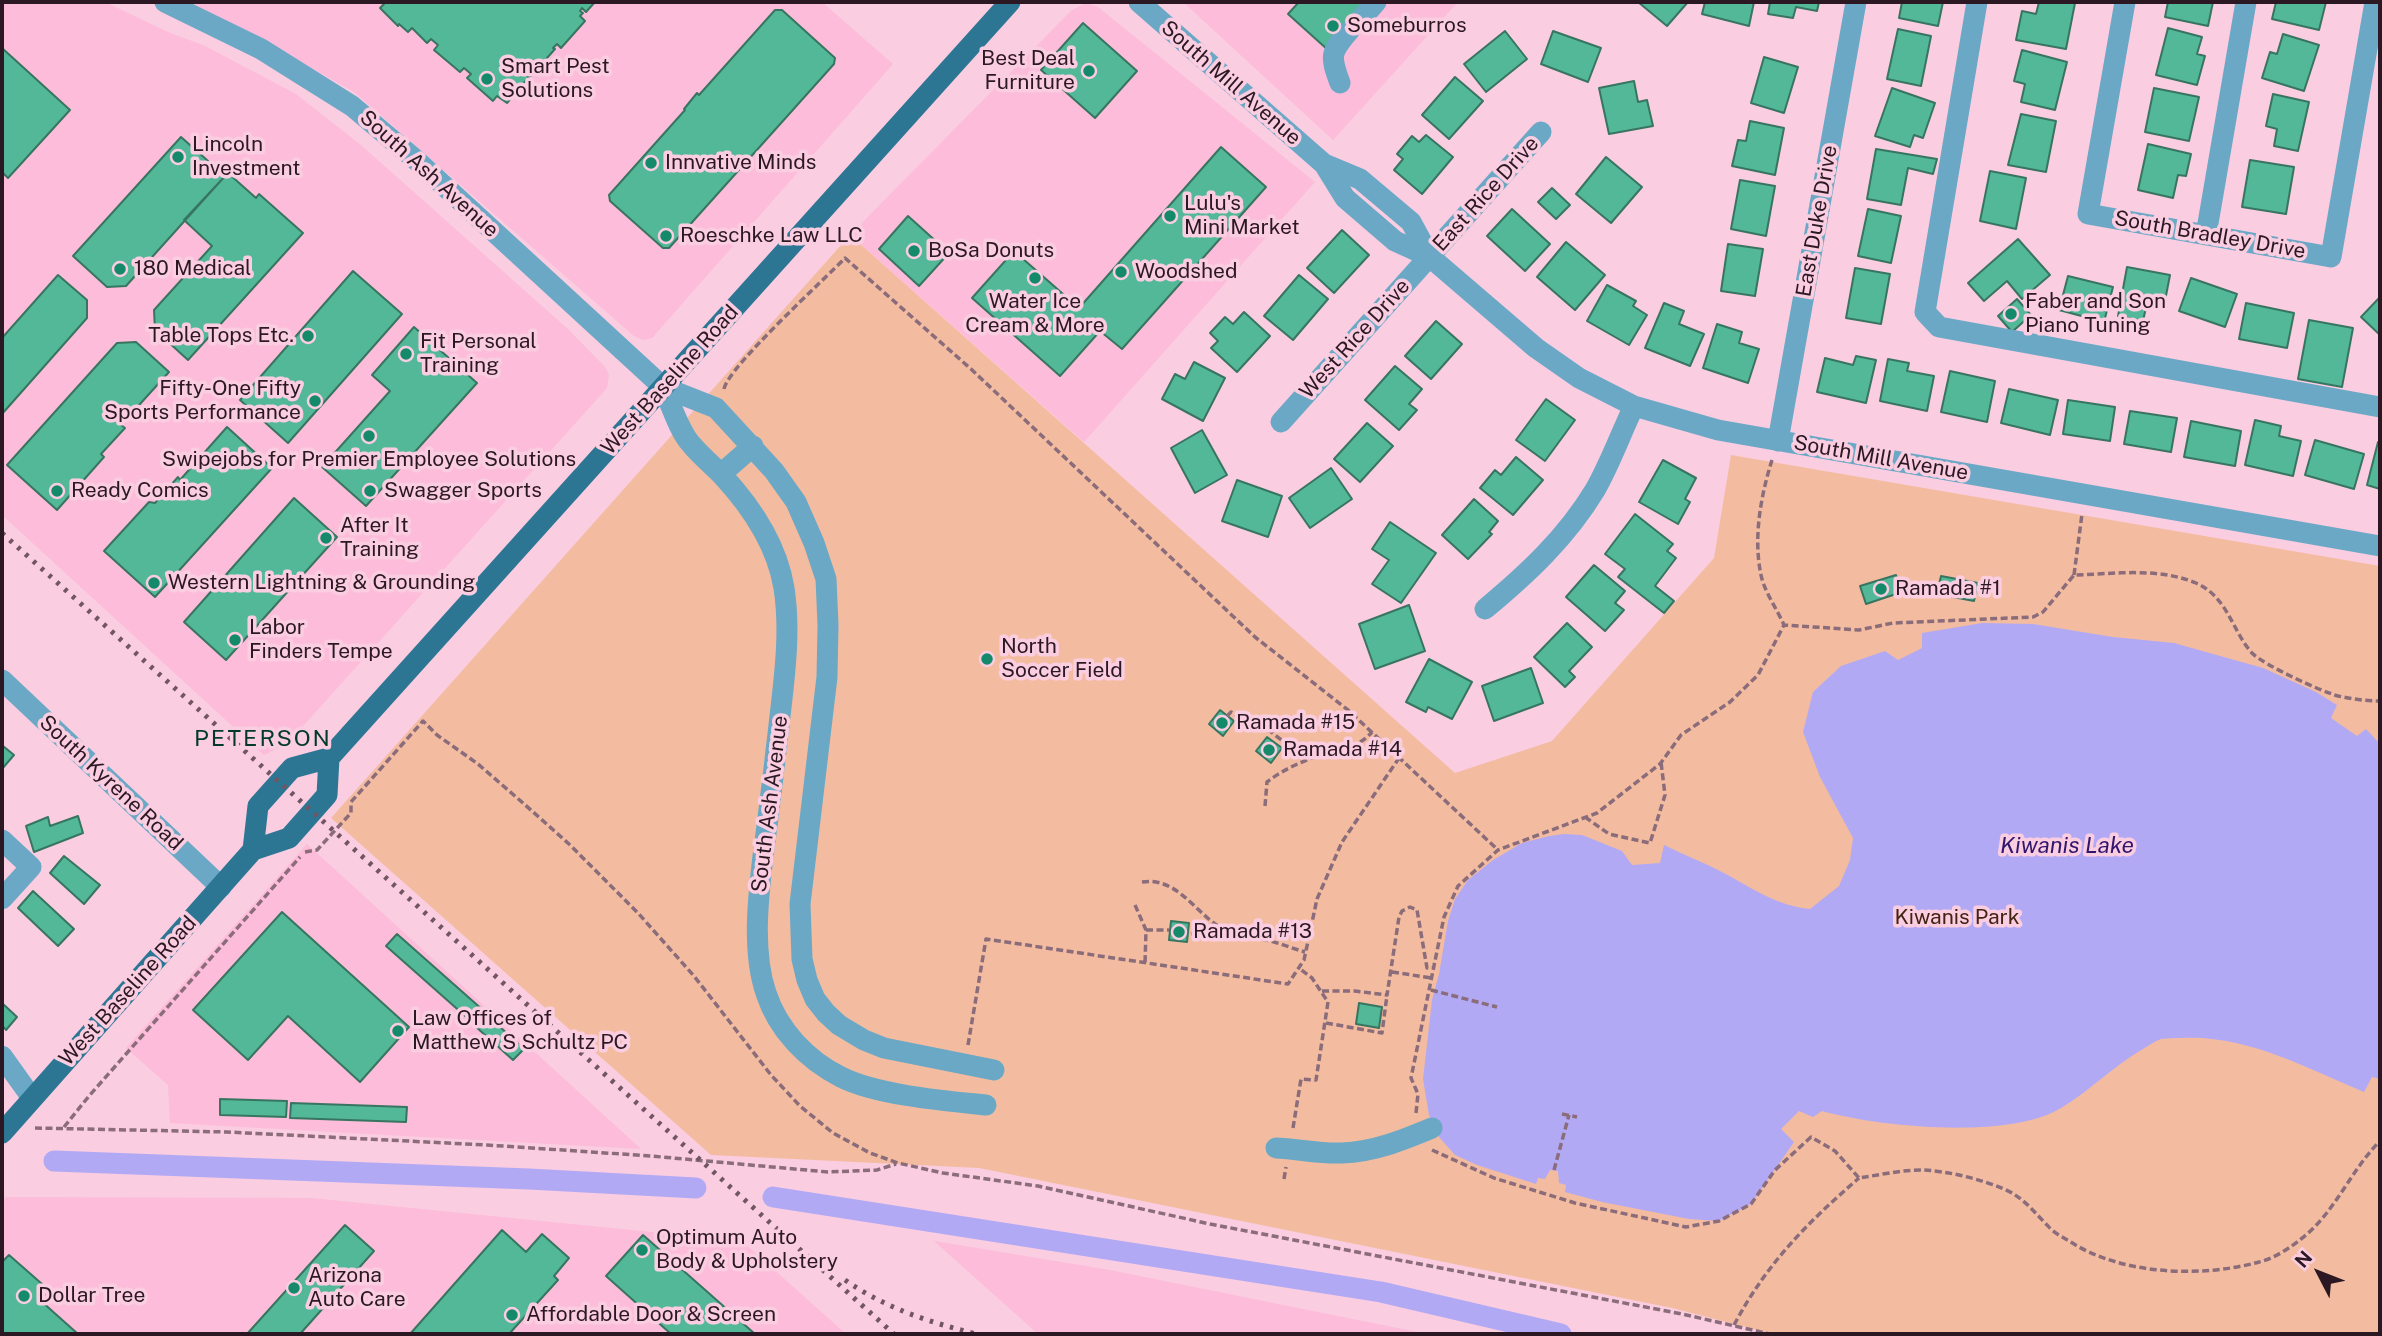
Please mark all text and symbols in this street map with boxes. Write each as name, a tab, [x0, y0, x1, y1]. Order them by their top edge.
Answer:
place label: Someburros	[1347, 13, 1467, 39]
street label: South Mill Avenue	[1156, 15, 1306, 151]
marker: Someburros	[1325, 18, 1341, 34]
place label: Best Deal Furniture	[981, 46, 1075, 96]
place label: Smart Pest Solutions	[501, 54, 610, 104]
marker: Best Deal Furniture	[1081, 63, 1097, 79]
marker: Smart Pest Solutions	[479, 71, 495, 87]
street label: South Ash Avenue	[354, 105, 504, 243]
street label: East Rice Drive	[1428, 131, 1544, 257]
place label: Lincoln Investment	[192, 132, 300, 182]
street label: East Duke Drive	[1791, 143, 1843, 299]
marker: Lincoln Investment	[170, 149, 186, 165]
place label: Innvative Minds	[665, 150, 816, 176]
marker: Innvative Minds	[643, 155, 659, 171]
place label: Lulu's Mini Market	[1184, 191, 1300, 241]
street label: South Bradley Drive	[2112, 206, 2308, 264]
marker: Lulu's Mini Market	[1162, 208, 1178, 224]
place label: Roeschke Law LLC	[680, 223, 863, 249]
marker: Roeschke Law LLC	[658, 228, 674, 244]
place label: BoSa Donuts	[928, 238, 1054, 264]
marker: BoSa Donuts	[906, 243, 922, 259]
place label: 180 Medical	[134, 256, 251, 282]
place label: Woodshed	[1135, 259, 1238, 285]
marker: 180 Medical	[112, 261, 128, 277]
marker: Woodshed	[1113, 264, 1129, 280]
marker: Water Ice Cream & More	[1027, 270, 1043, 286]
street label: West Rice Drive	[1295, 274, 1415, 404]
place label: Water Ice Cream & More	[965, 289, 1105, 339]
place label: Faber and Son Piano Tuning	[2025, 289, 2166, 339]
street label: West Baseline Road	[596, 300, 744, 460]
marker: Faber and Son Piano Tuning	[2003, 306, 2019, 322]
place label: Table Tops Etc.	[148, 323, 294, 349]
marker: Table Tops Etc.	[300, 328, 316, 344]
place label: Fit Personal Training	[420, 329, 537, 379]
marker: Fit Personal Training	[398, 346, 414, 362]
place label: Fifty-One Fifty Sports Performance	[104, 376, 301, 426]
marker: Fifty-One Fifty Sports Performance	[307, 393, 323, 409]
marker: Swipejobs for Premier Employee Solutions	[361, 428, 377, 444]
street label: South Mill Avenue	[1792, 430, 1970, 486]
place label: Swipejobs for Premier Employee Solutions	[162, 447, 576, 473]
place label: Ready Comics	[71, 478, 209, 504]
place label: Swagger Sports	[384, 478, 542, 504]
marker: Ready Comics	[49, 483, 65, 499]
marker: Swagger Sports	[362, 483, 378, 499]
place label: After It Training	[340, 513, 419, 563]
marker: After It Training	[318, 530, 334, 546]
place label: Western Lightning & Grounding	[168, 570, 475, 596]
marker: Western Lightning & Grounding	[146, 575, 162, 591]
place label: Ramada #1	[1895, 576, 2001, 602]
marker: Ramada #1	[1873, 581, 1889, 597]
place label: Labor Finders Tempe	[249, 615, 393, 665]
marker: Labor Finders Tempe	[227, 632, 243, 648]
place label: North Soccer Field	[1001, 634, 1123, 684]
marker: North Soccer Field	[979, 651, 995, 667]
street label: South Kyrene Road	[34, 710, 188, 856]
place label: Ramada #15	[1236, 710, 1355, 736]
street label: South Ash Avenue	[747, 714, 793, 894]
marker: Ramada #15	[1214, 715, 1230, 731]
district label: PETERSON	[195, 725, 331, 753]
place label: Ramada #14	[1283, 737, 1402, 763]
marker: Ramada #14	[1261, 742, 1277, 758]
water label: Kiwanis Lake	[2000, 832, 2134, 860]
park label: Kiwanis Park	[1894, 905, 2020, 931]
street label: West Baseline Road	[54, 911, 202, 1071]
place label: Ramada #13	[1193, 919, 1312, 945]
marker: Ramada #13	[1171, 924, 1187, 940]
place label: Law Offices of Matthew S Schultz PC	[412, 1006, 628, 1056]
marker: Law Offices of Matthew S Schultz PC	[390, 1023, 406, 1039]
place label: Optimum Auto Body & Upholstery	[656, 1225, 838, 1275]
north arrow	[2284, 1238, 2354, 1308]
marker: Optimum Auto Body & Upholstery	[634, 1242, 650, 1258]
text: N	[2290, 1246, 2317, 1272]
place label: Arizona Auto Care	[308, 1263, 406, 1313]
marker: Arizona Auto Care	[286, 1280, 302, 1296]
place label: Dollar Tree	[38, 1283, 145, 1309]
marker: Dollar Tree	[16, 1288, 32, 1304]
place label: Affordable Door & Screen	[526, 1302, 776, 1328]
marker: Affordable Door & Screen	[504, 1307, 520, 1323]

